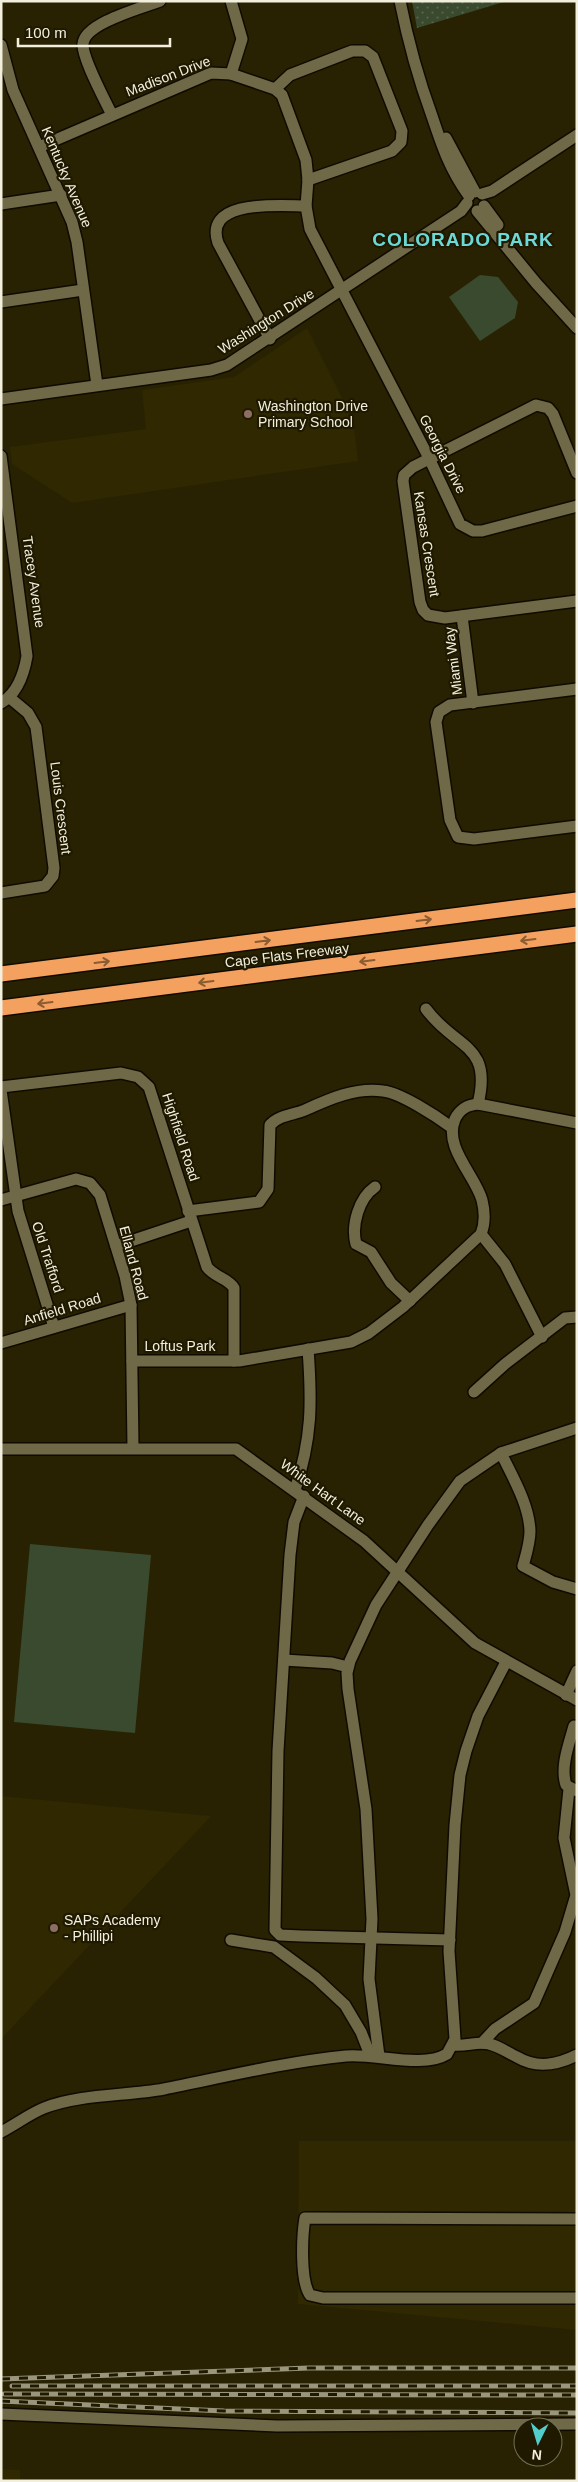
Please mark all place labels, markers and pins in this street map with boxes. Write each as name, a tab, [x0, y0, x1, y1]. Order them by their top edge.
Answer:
place label: Washington Drive Primary School	[258, 398, 368, 430]
marker: Washington Drive Primary School	[242, 408, 254, 420]
place label: SAPs Academy - Phillipi	[64, 1912, 161, 1944]
marker: SAPs Academy - Phillipi	[48, 1922, 60, 1934]

